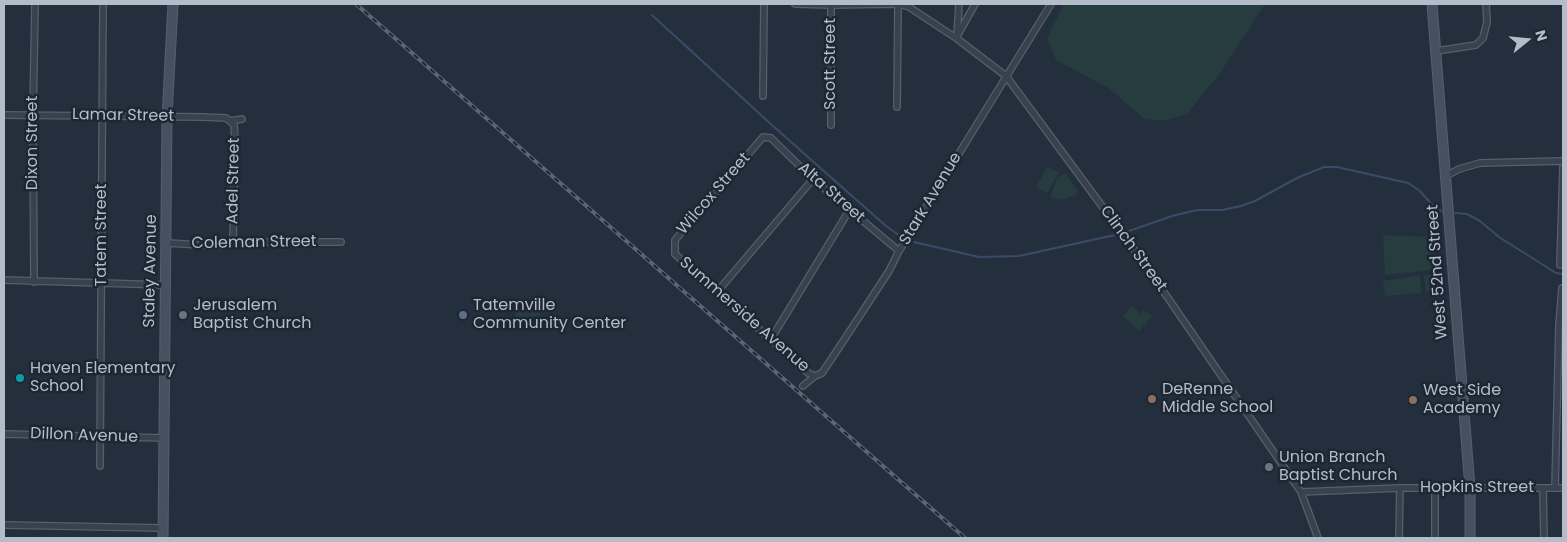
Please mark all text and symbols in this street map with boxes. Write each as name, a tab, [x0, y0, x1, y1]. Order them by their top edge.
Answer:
north arrow	[1502, 15, 1552, 65]
street label: Scott Street	[821, 18, 841, 110]
text: N	[1530, 28, 1552, 44]
street label: Dixon Street	[23, 96, 43, 190]
street label: Lamar Street	[72, 106, 174, 126]
street label: Adel Street	[224, 138, 244, 224]
street label: Wilcox Street	[673, 149, 755, 239]
street label: Stark Avenue	[896, 149, 966, 249]
street label: Alta Street	[794, 159, 868, 227]
street label: Tatem Street	[92, 184, 112, 286]
street label: Clinch Street	[1095, 202, 1171, 296]
street label: West 52nd Street	[1424, 204, 1452, 340]
street label: Staley Avenue	[140, 214, 162, 328]
street label: Coleman Street	[191, 232, 317, 254]
street label: Summerside Avenue	[675, 253, 813, 377]
place label: Jerusalem Baptist Church	[193, 296, 311, 334]
place label: Tatemville Community Center	[473, 296, 626, 334]
marker: Jerusalem Baptist Church	[177, 309, 189, 321]
marker: Tatemville Community Center	[457, 309, 469, 321]
place label: Haven Elementary School	[30, 359, 176, 397]
marker: Haven Elementary School	[14, 372, 26, 384]
place label: DeRenne Middle School	[1162, 380, 1273, 418]
place label: West Side Academy	[1423, 381, 1501, 419]
marker: DeRenne Middle School	[1146, 393, 1158, 405]
marker: West Side Academy	[1407, 394, 1419, 406]
street label: Dillon Avenue	[30, 425, 138, 447]
place label: Union Branch Baptist Church	[1279, 448, 1397, 486]
marker: Union Branch Baptist Church	[1263, 461, 1275, 473]
street label: Hopkins Street	[1420, 478, 1534, 498]

